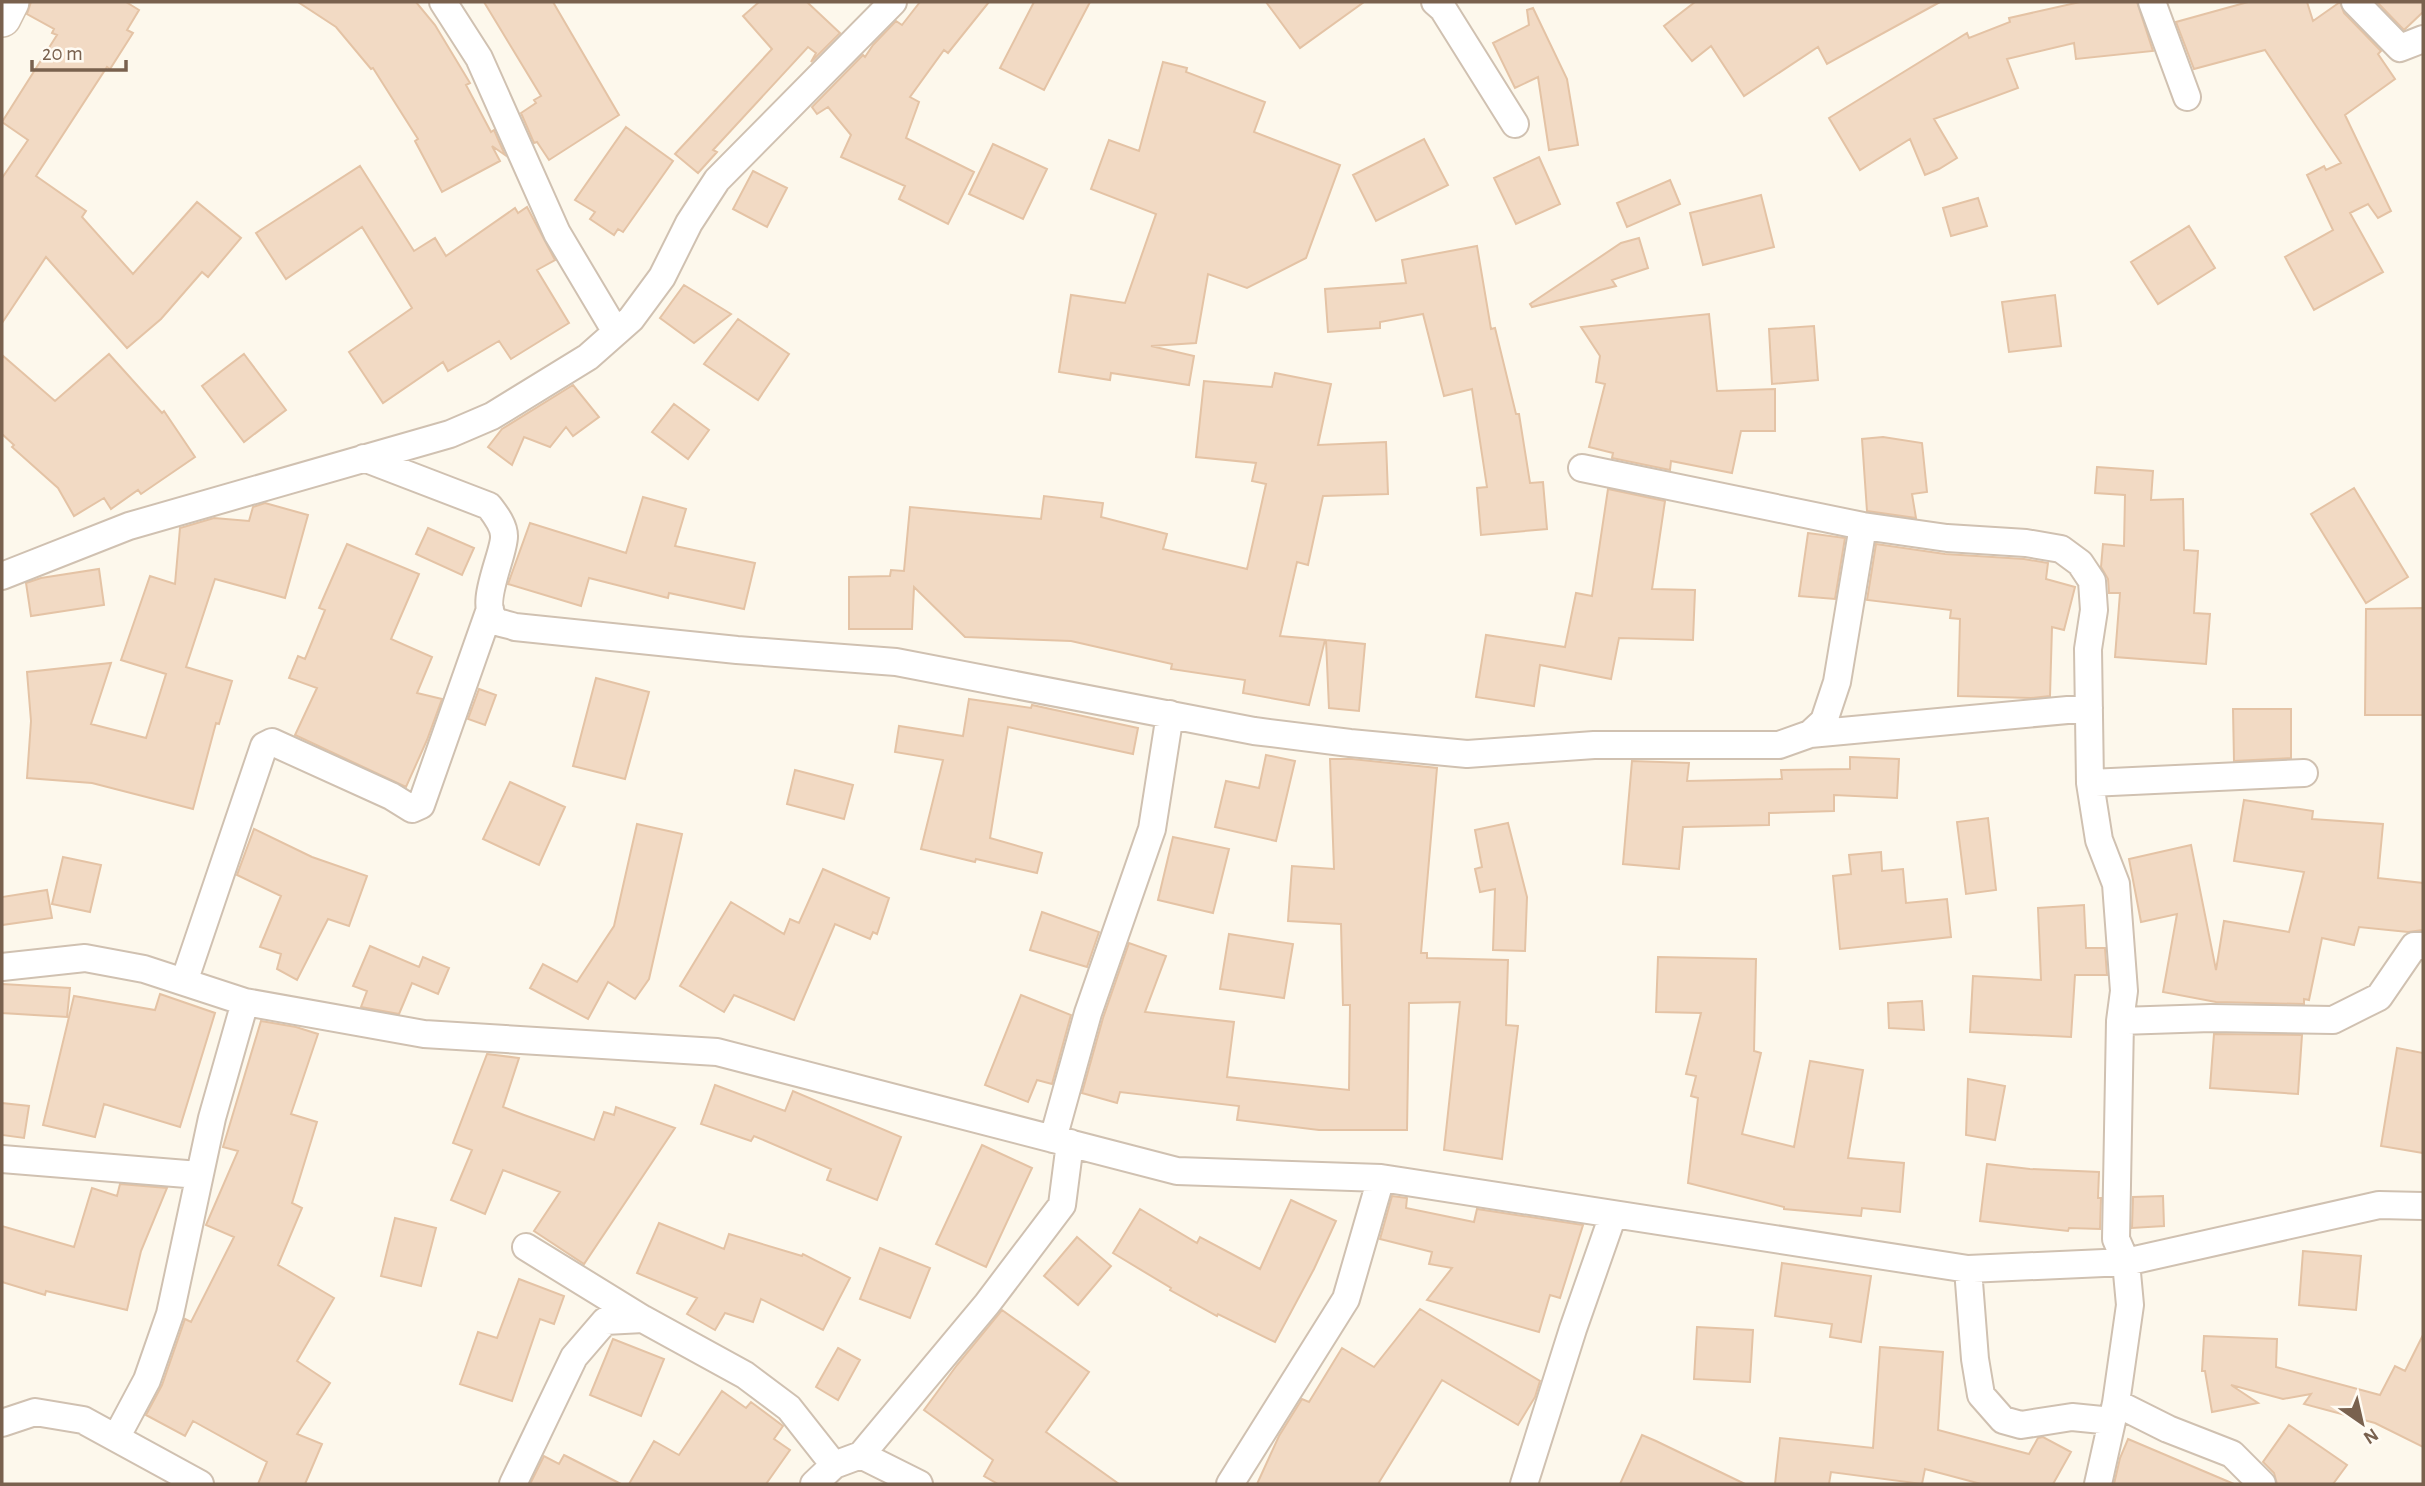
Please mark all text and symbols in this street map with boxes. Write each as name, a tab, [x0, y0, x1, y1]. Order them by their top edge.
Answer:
scale bar	[32, 28, 126, 72]
text: 20 m	[42, 43, 83, 64]
north arrow	[2327, 1388, 2397, 1458]
text: N	[2360, 1424, 2381, 1447]

